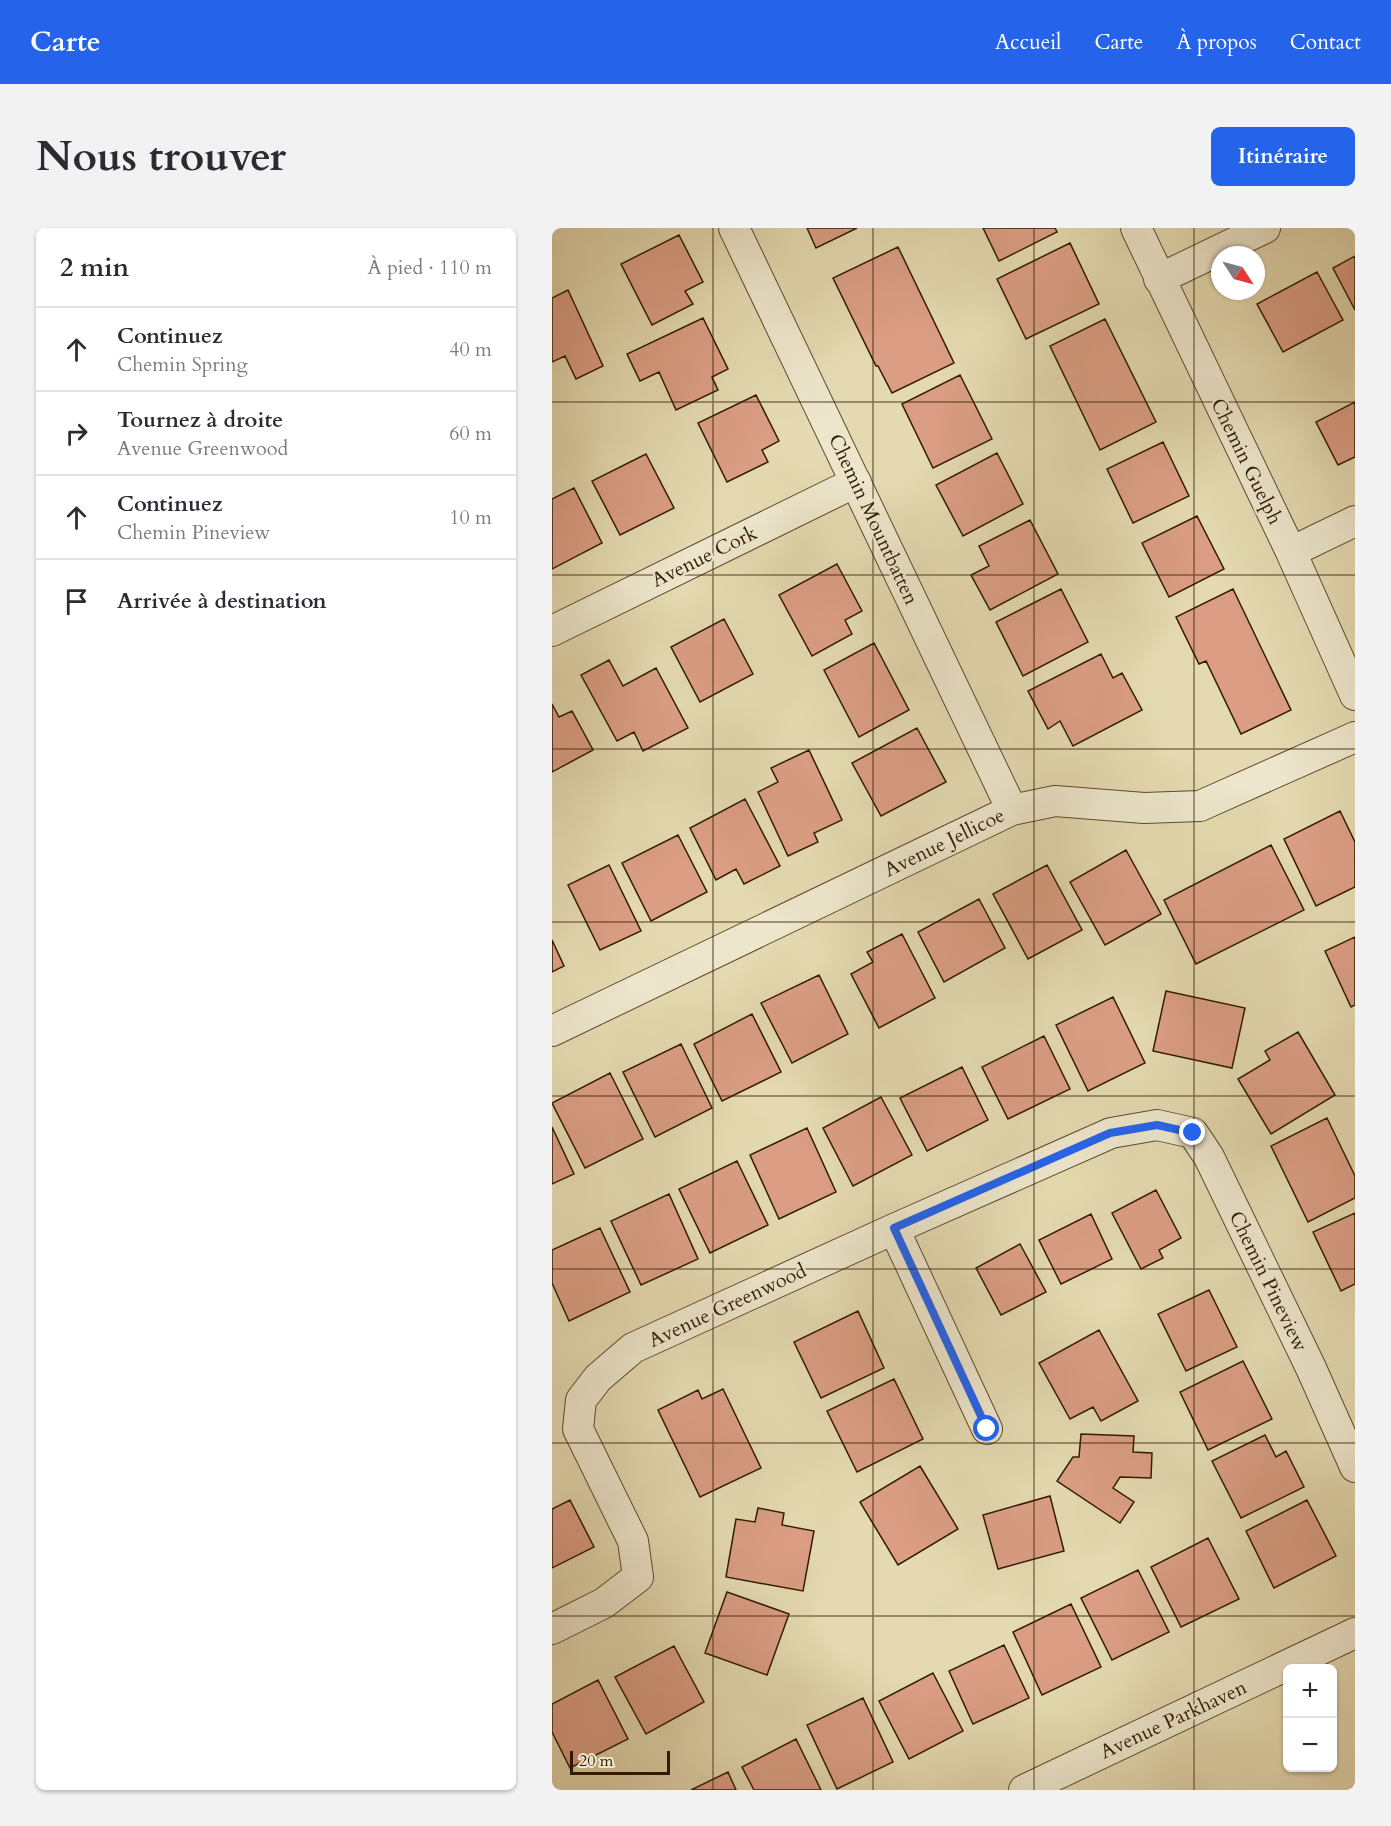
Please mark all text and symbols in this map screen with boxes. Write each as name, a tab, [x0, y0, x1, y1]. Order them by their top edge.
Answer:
text: Carte	[30, 23, 101, 61]
text: Accueil	[995, 28, 1061, 57]
text: Carte	[1094, 28, 1143, 57]
text: À propos	[1176, 28, 1257, 57]
text: Contact	[1290, 28, 1361, 57]
button: Itinéraire	[1211, 127, 1355, 186]
text: Nous trouver	[36, 128, 286, 185]
north arrow	[1211, 246, 1265, 300]
text: 2 min	[60, 250, 129, 285]
text: À pied · 110 m	[368, 254, 492, 281]
text: Continuez	[117, 321, 223, 351]
icon: ahead	[60, 333, 93, 366]
text: 40 m	[449, 336, 492, 363]
text: Chemin Spring	[117, 351, 248, 378]
street label: Chemin Guelph	[1204, 394, 1289, 529]
text: Tournez à droite	[117, 405, 283, 435]
icon: right	[60, 417, 93, 450]
text: 60 m	[449, 420, 492, 447]
street label: Chemin Mountbatten	[822, 429, 925, 610]
text: Avenue Greenwood	[117, 435, 288, 462]
text: Continuez	[117, 489, 223, 519]
icon: ahead	[60, 501, 93, 534]
text: 10 m	[449, 504, 492, 531]
text: Chemin Pineview	[117, 519, 270, 546]
street label: Avenue Cork	[647, 519, 762, 594]
icon: arrive	[60, 585, 93, 618]
text: Arrivée à destination	[117, 586, 327, 616]
street label: Avenue Jellicoe	[879, 802, 1009, 883]
route end	[1179, 1119, 1205, 1145]
street label: Chemin Pineview	[1223, 1206, 1314, 1356]
street label: Avenue Greenwood	[644, 1257, 811, 1354]
route start	[973, 1415, 999, 1441]
map controls	[1283, 1664, 1337, 1772]
button: +	[1283, 1664, 1337, 1718]
street label: Avenue Parkhaven	[1096, 1673, 1251, 1765]
button: −	[1283, 1718, 1337, 1772]
scale bar	[570, 1748, 670, 1776]
text: 20 m	[579, 1750, 613, 1772]

